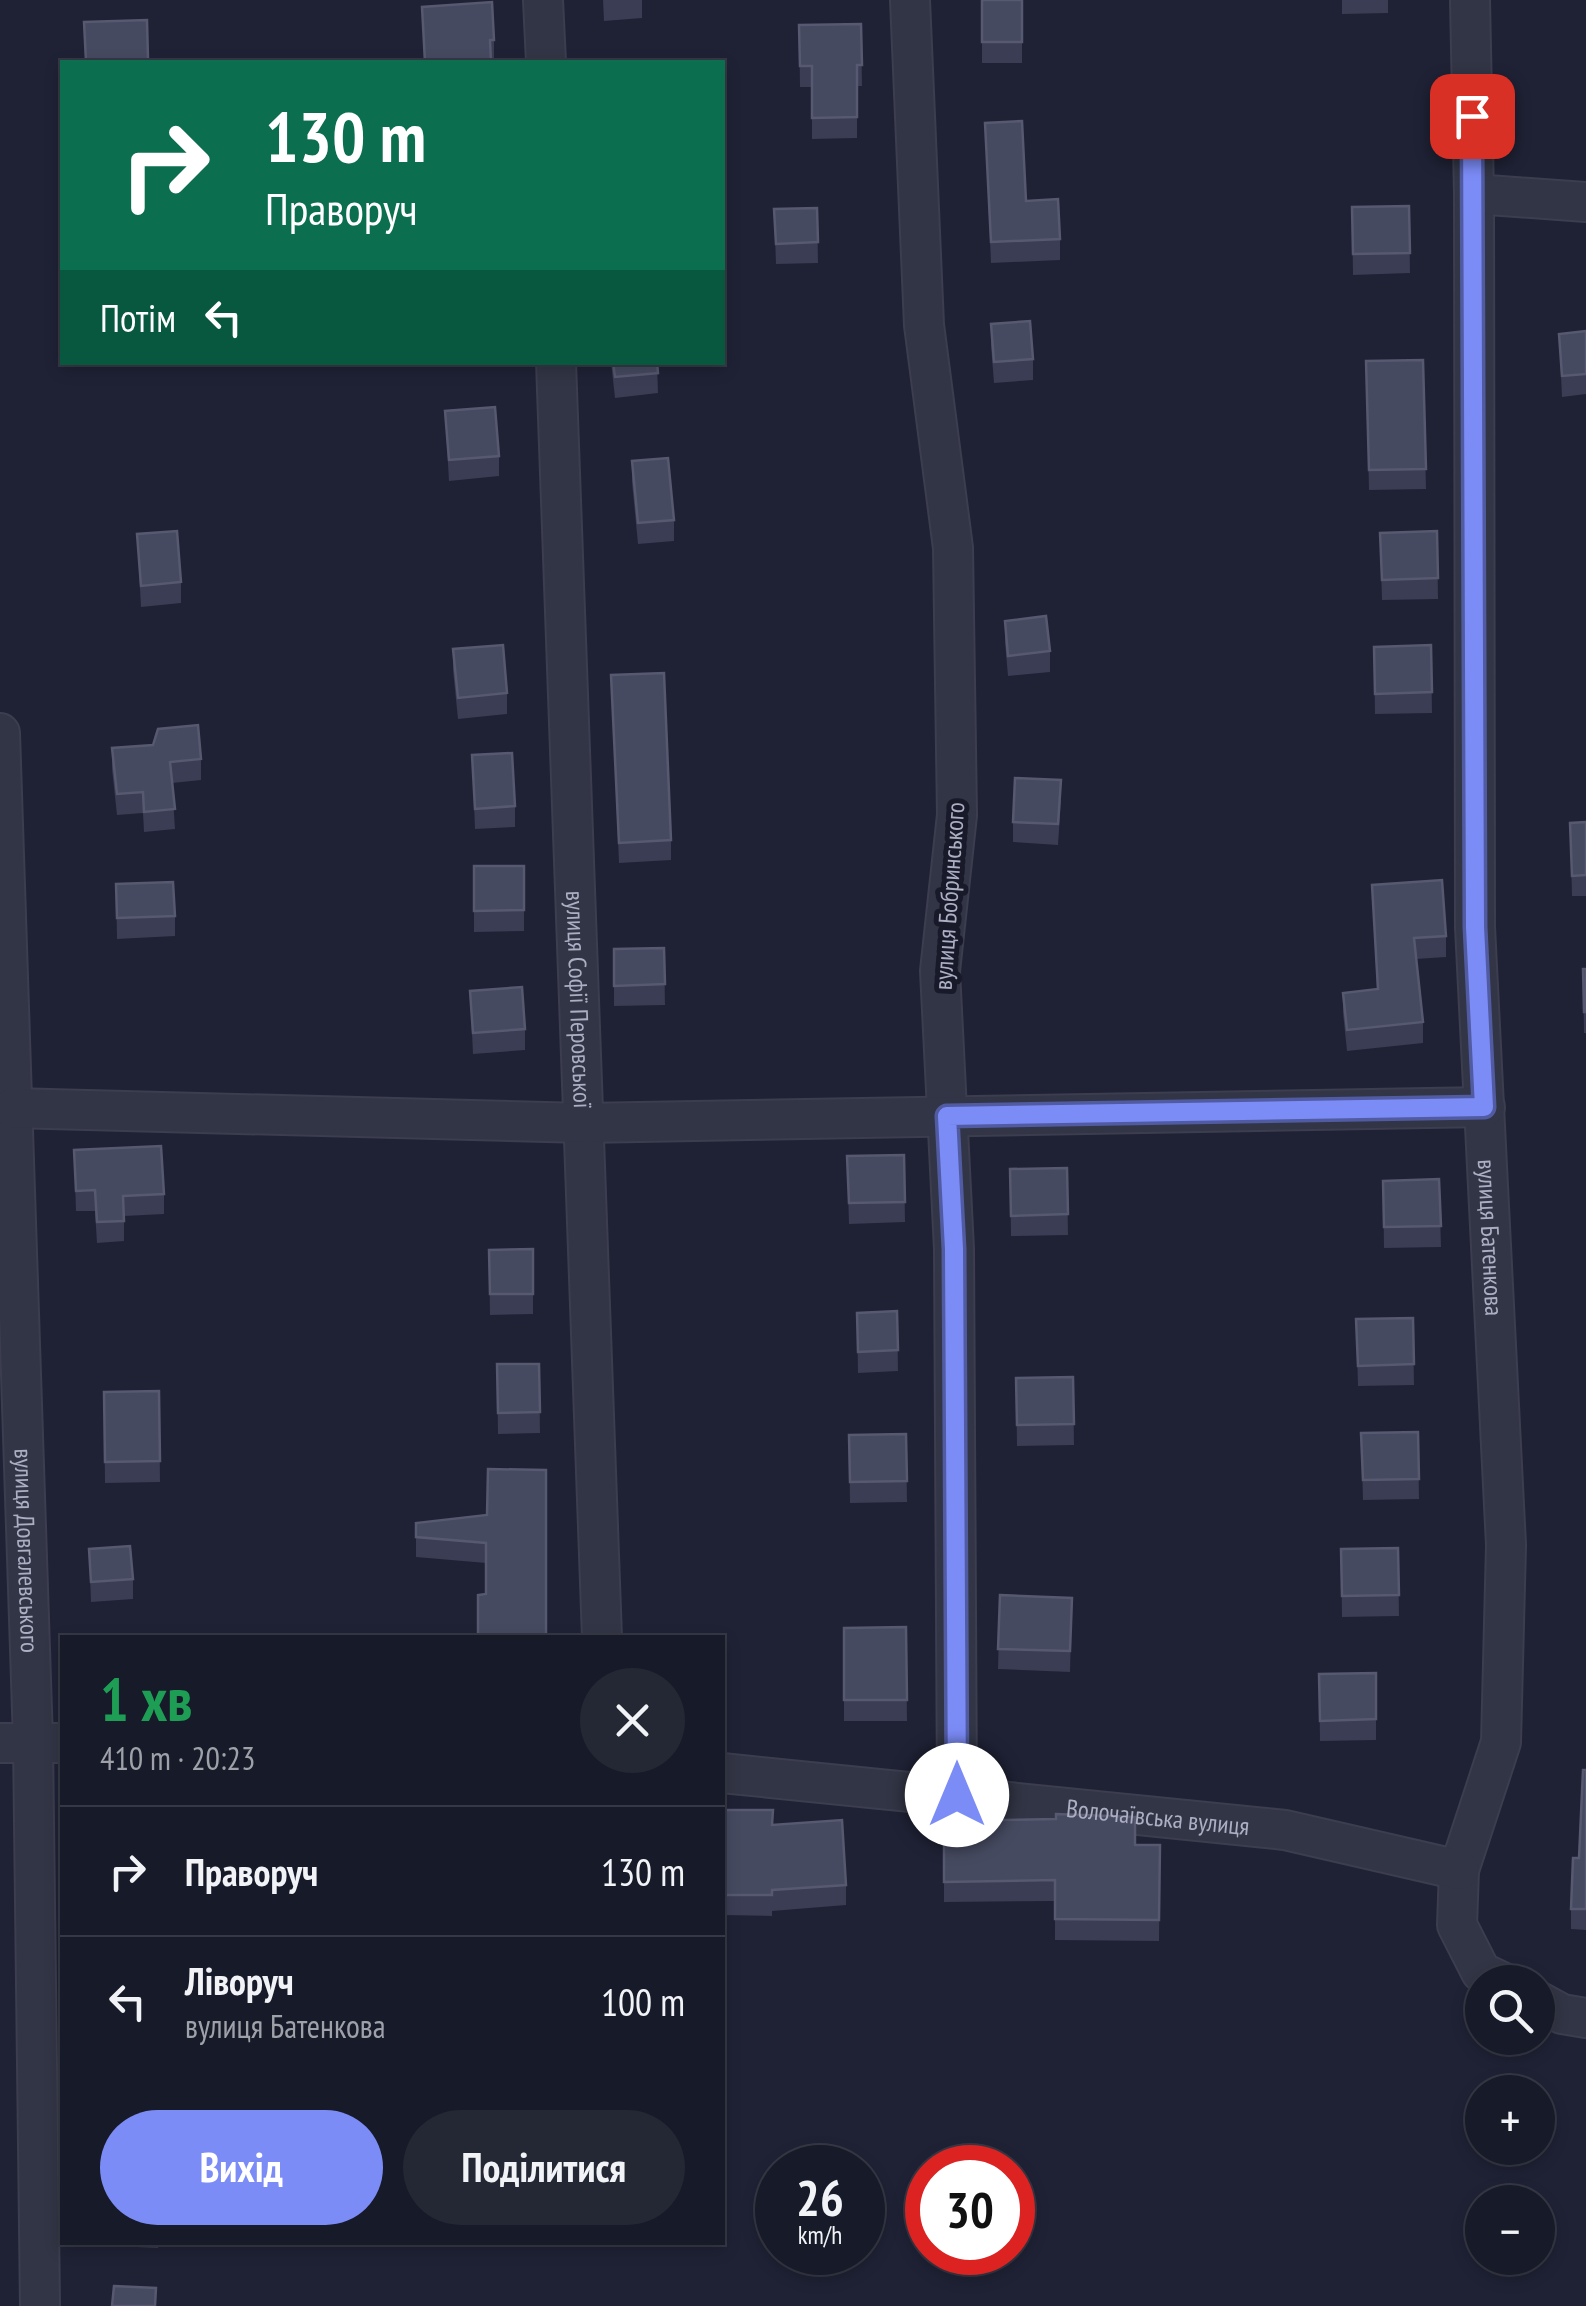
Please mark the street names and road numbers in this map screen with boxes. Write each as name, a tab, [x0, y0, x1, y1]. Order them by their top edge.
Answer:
street label: вулиця Бобринського	[926, 801, 972, 991]
street label: вулиця Софії Перовської	[559, 890, 599, 1109]
street label: вулиця Батенкова	[1471, 1158, 1510, 1317]
street label: вулиця Довгалевського	[7, 1448, 46, 1653]
street label: Волочаївська вулиця	[1065, 1792, 1251, 1842]

